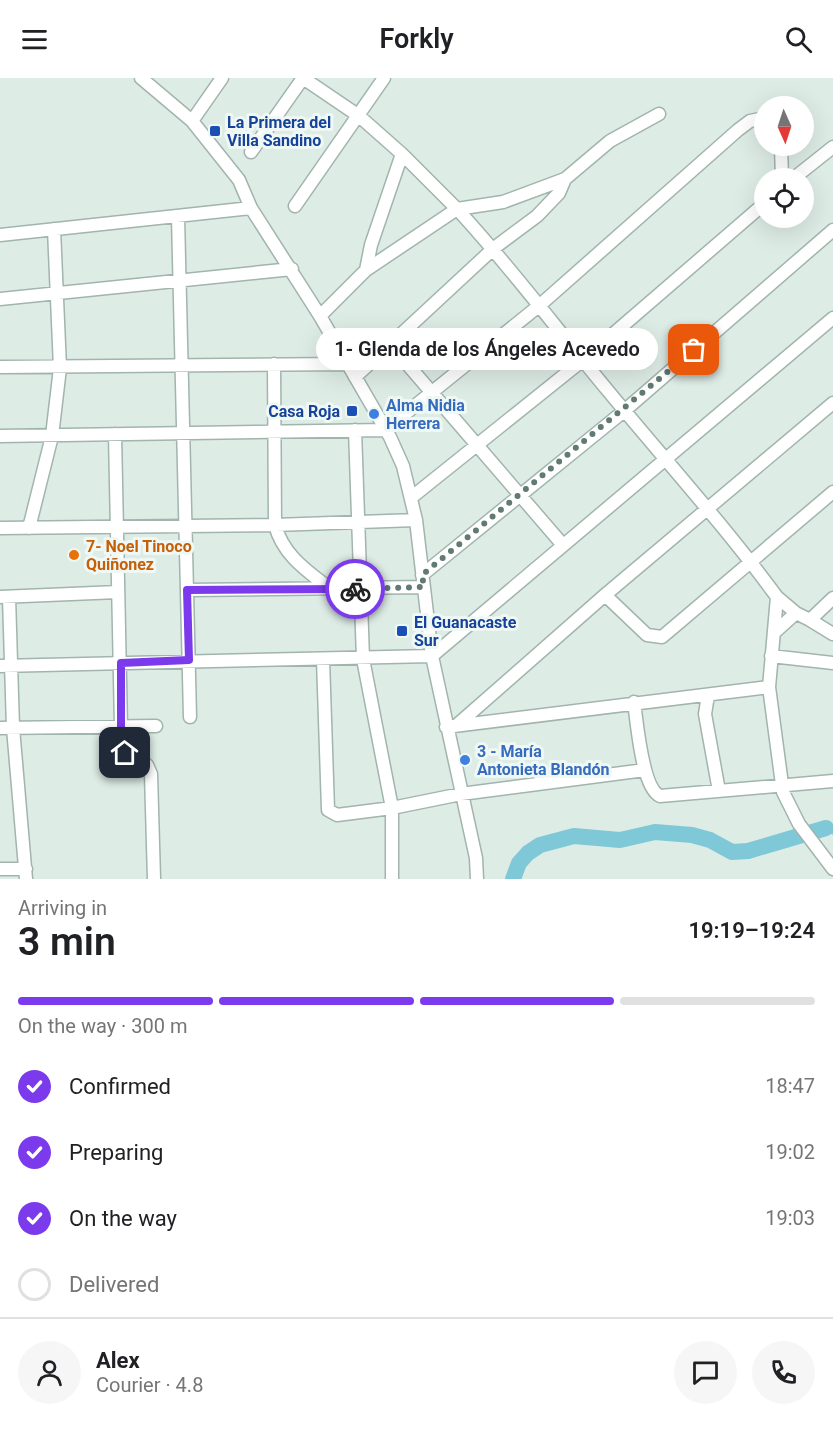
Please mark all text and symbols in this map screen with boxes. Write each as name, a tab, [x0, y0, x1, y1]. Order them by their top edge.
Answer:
icon: menu	[18, 23, 51, 56]
text: Forkly	[379, 23, 454, 55]
icon: search	[782, 23, 815, 56]
north arrow	[754, 96, 814, 156]
map controls	[754, 96, 814, 228]
place label: La Primera del Villa Sandino	[227, 113, 331, 150]
marker: La Primera del Villa Sandino	[208, 124, 222, 138]
button: locate	[754, 168, 814, 228]
pin	[668, 324, 719, 375]
callout: 1- Glenda de los Ángeles Acevedo	[316, 329, 658, 371]
icon: bag	[677, 333, 710, 366]
text: 1- Glenda de los Ángeles Acevedo	[334, 337, 640, 361]
place label: Alma Nidia Herrera	[386, 396, 465, 433]
place label: Casa Roja	[268, 402, 340, 421]
marker: Casa Roja	[345, 404, 359, 418]
marker: Alma Nidia Herrera	[367, 407, 381, 421]
place label: 7- Noel Tinoco Quiñonez	[86, 537, 192, 574]
marker: 7- Noel Tinoco Quiñonez	[67, 548, 81, 562]
courier	[325, 559, 385, 619]
icon: bike	[339, 573, 372, 606]
place label: El Guanacaste Sur	[414, 613, 517, 650]
marker: El Guanacaste Sur	[395, 624, 409, 638]
pin	[99, 727, 150, 778]
icon: home	[108, 736, 141, 769]
place label: 3 - María Antonieta Blandón	[477, 742, 610, 779]
marker: 3 - María Antonieta Blandón	[458, 753, 472, 767]
text: Arriving in	[18, 896, 107, 920]
text: 19:19–19:24	[688, 918, 815, 943]
text: 3 min	[18, 919, 116, 965]
text: On the way · 300 m	[18, 1014, 187, 1038]
icon: check	[18, 1070, 51, 1103]
text: Confirmed	[69, 1074, 171, 1099]
text: 18:47	[765, 1074, 815, 1098]
icon: check	[18, 1136, 51, 1169]
text: Preparing	[69, 1140, 163, 1165]
text: 19:02	[765, 1140, 815, 1164]
icon: check	[18, 1202, 51, 1235]
text: On the way	[69, 1206, 177, 1231]
text: 19:03	[765, 1206, 815, 1230]
text: Delivered	[69, 1272, 159, 1297]
button: person	[18, 1341, 81, 1404]
button: chat	[674, 1341, 737, 1404]
button: phone	[752, 1341, 815, 1404]
text: Alex	[96, 1348, 140, 1373]
text: Courier · 4.8	[96, 1373, 203, 1397]

